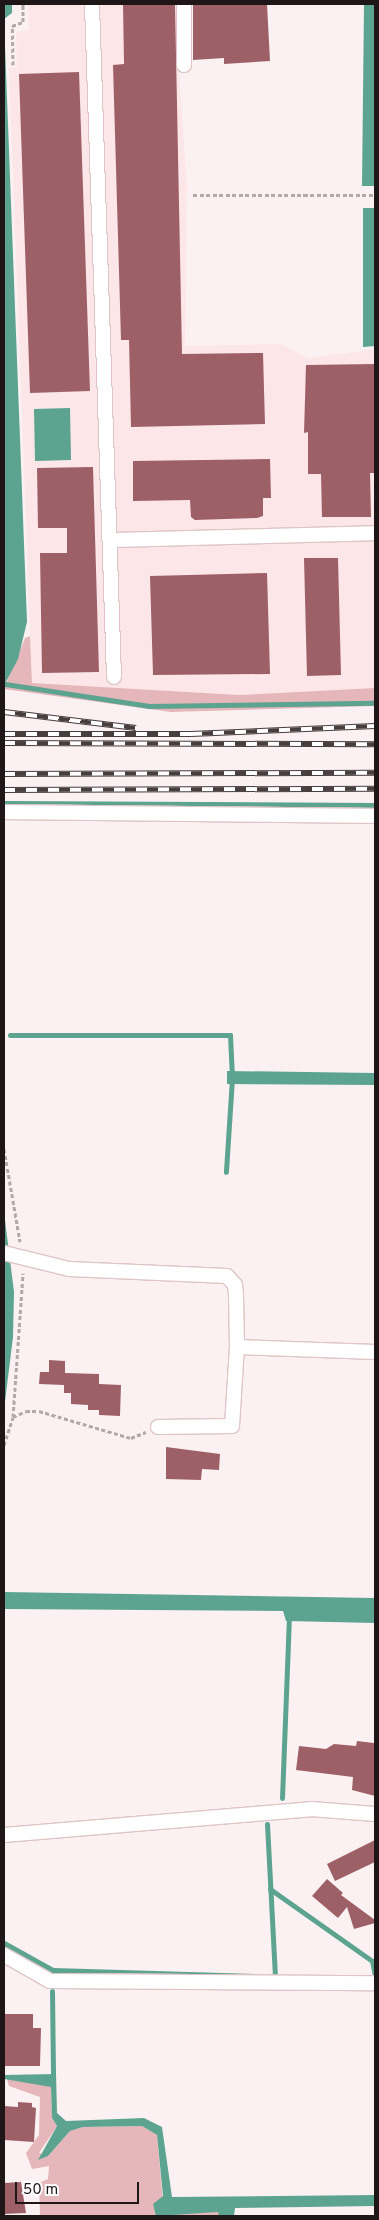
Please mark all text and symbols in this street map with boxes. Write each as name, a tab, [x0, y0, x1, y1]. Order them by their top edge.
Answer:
scale bar	[18, 2172, 141, 2204]
text: 50 m	[23, 2181, 58, 2200]

